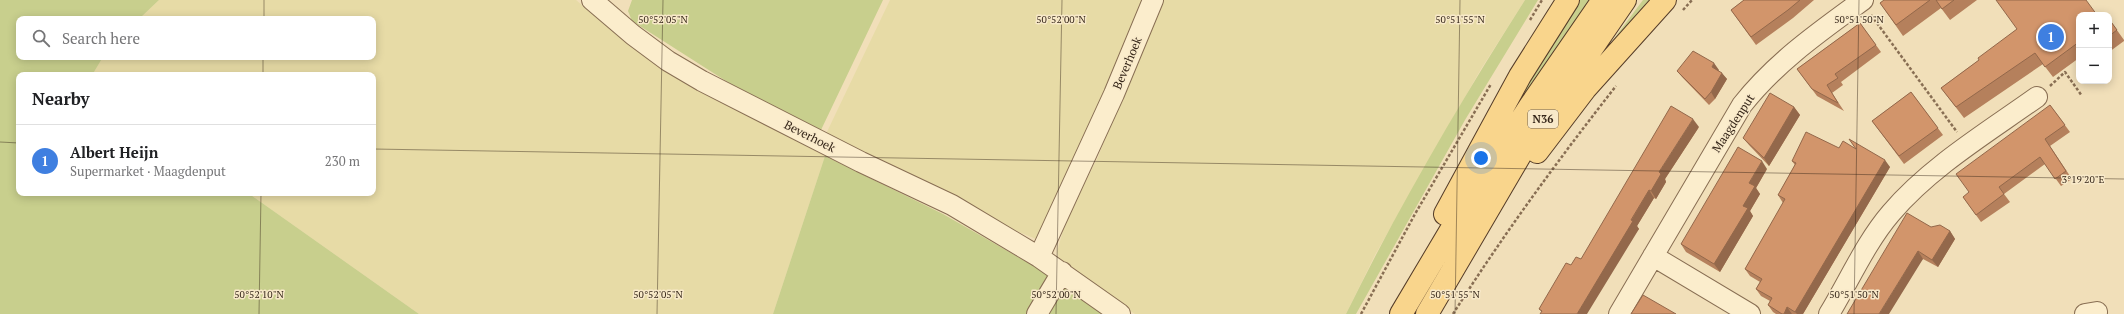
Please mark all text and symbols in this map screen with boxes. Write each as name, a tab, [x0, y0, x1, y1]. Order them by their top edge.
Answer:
map controls	[2076, 12, 2112, 84]
button: +	[2076, 12, 2112, 48]
text: 50°52'05"N	[638, 13, 688, 26]
text: 50°52'00"N	[1036, 13, 1086, 26]
text: 50°51'55"N	[1435, 13, 1485, 26]
text: 50°51'50"N	[1834, 13, 1884, 26]
search box	[16, 16, 376, 60]
pin: 1	[2038, 22, 2064, 52]
icon: search	[30, 27, 52, 49]
text: Search here	[62, 28, 140, 48]
street label: Beverhoek	[1109, 34, 1145, 92]
button: −	[2076, 48, 2112, 84]
text: Nearby	[32, 87, 90, 110]
street label: Maagdenput	[1709, 90, 1758, 155]
road number: N36	[1528, 110, 1558, 128]
street label: Beverhoek	[782, 117, 839, 156]
text: Albert Heijn	[70, 142, 158, 162]
your location	[1471, 148, 1491, 168]
text: 1	[41, 152, 49, 170]
text: 230 m	[325, 152, 360, 170]
text: Supermarket · Maagdenput	[70, 162, 226, 180]
text: 3°19'20"E	[2062, 173, 2105, 186]
text: 50°52'10"N	[234, 288, 284, 301]
text: 50°52'05"N	[633, 288, 683, 301]
text: 50°52'00"N	[1031, 288, 1081, 301]
text: 50°51'55"N	[1430, 288, 1480, 301]
text: 50°51'50"N	[1829, 288, 1879, 301]

